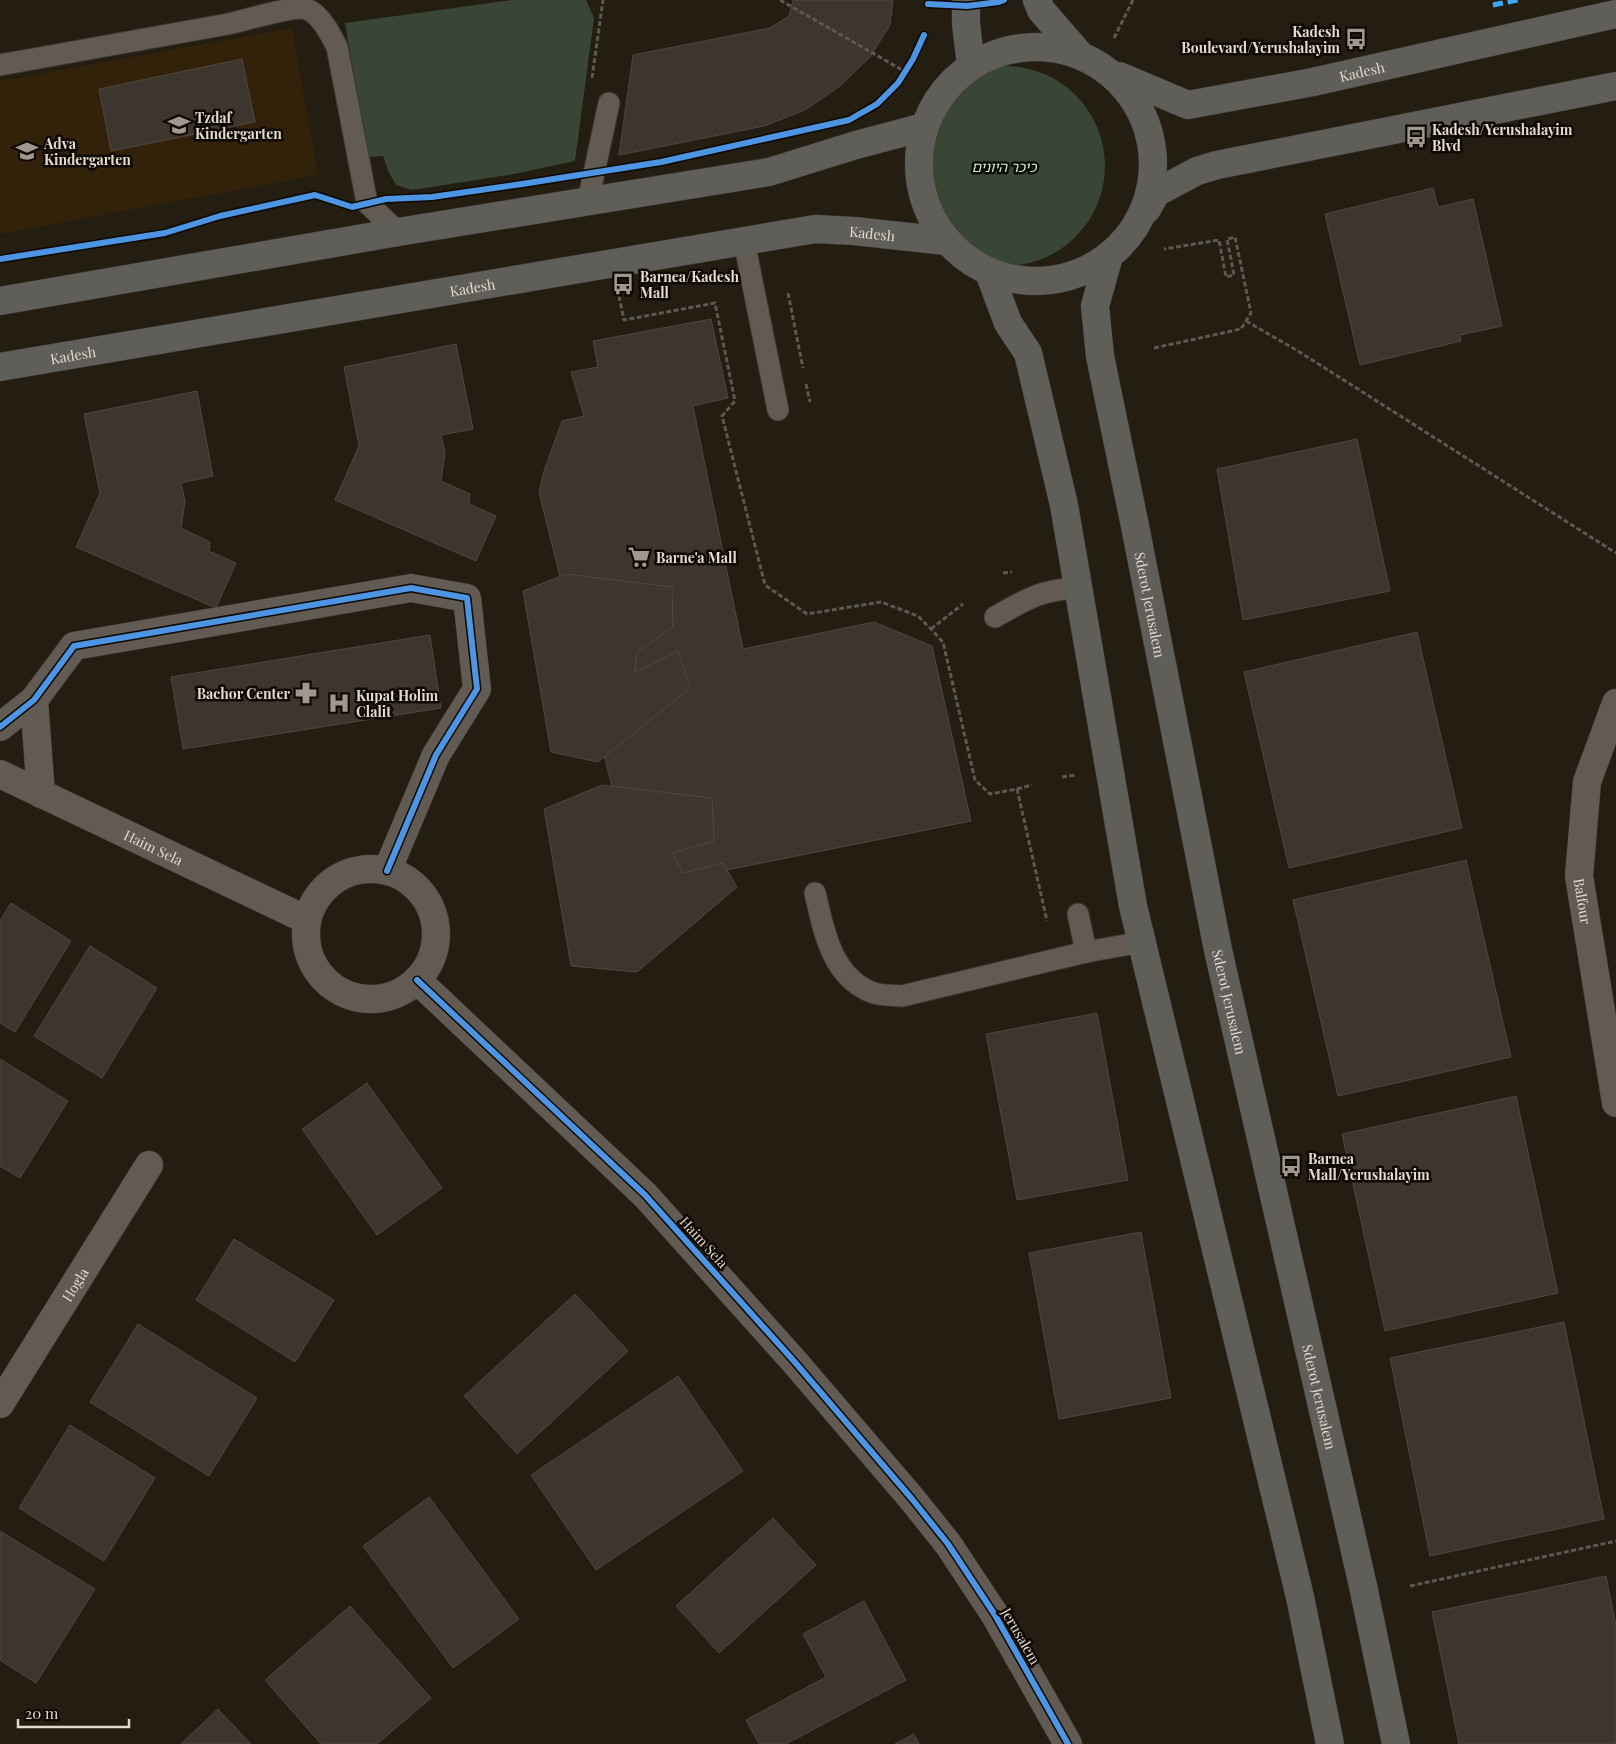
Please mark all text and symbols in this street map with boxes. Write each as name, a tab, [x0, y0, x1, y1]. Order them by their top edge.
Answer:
place label: Kadesh Boulevard/Yerushalayim	[1181, 22, 1340, 57]
bus stop icon: Kadesh Boulevard/Yerushalayim	[1343, 26, 1369, 52]
street label: Kadesh	[1337, 57, 1387, 85]
place label: Tzdaf Kindergarten	[195, 108, 282, 143]
school or university icon: Tzdaf Kindergarten	[166, 112, 192, 138]
place label: Kadesh/Yerushalayim Blvd	[1432, 120, 1573, 155]
bus stop icon: Kadesh/Yerushalayim Blvd	[1403, 124, 1429, 150]
place label: Adva Kindergarten	[43, 134, 131, 169]
school or university icon: Adva Kindergarten	[14, 138, 40, 164]
park label: כיכר היונים	[972, 157, 1038, 176]
street label: Kadesh	[849, 221, 897, 245]
place label: Barnea/Kadesh Mall	[640, 267, 739, 302]
bus stop icon: Barnea/Kadesh Mall	[610, 271, 636, 297]
street label: Kadesh	[448, 274, 497, 300]
street label: Kadesh	[49, 341, 98, 368]
supermarket icon: Barne'a Mall	[626, 544, 652, 570]
place label: Barne'a Mall	[656, 548, 737, 567]
street label: Sderot Jerusalem	[1131, 550, 1170, 660]
pharmacy icon: Bachor Center	[293, 680, 319, 706]
place label: Bachor Center	[197, 684, 290, 703]
place label: Kupat Holim Clalit	[356, 686, 439, 721]
hospital icon: Kupat Holim Clalit	[326, 690, 352, 716]
street label: Haim Sela	[121, 825, 186, 869]
street label: Balfour	[1570, 877, 1596, 926]
street label: Sderot Jerusalem	[1209, 948, 1251, 1057]
place label: Barnea Mall/Yerushalayim	[1308, 1149, 1430, 1184]
bus stop icon: Barnea Mall/Yerushalayim	[1278, 1153, 1304, 1179]
street label: Haim Sela	[676, 1212, 732, 1272]
street label: Hogla	[57, 1264, 92, 1305]
street label: Sderot Jerusalem	[1299, 1342, 1341, 1452]
street label: Jerusalem	[997, 1603, 1045, 1668]
scale bar	[18, 1696, 129, 1728]
text: 20 m	[25, 1703, 59, 1723]

